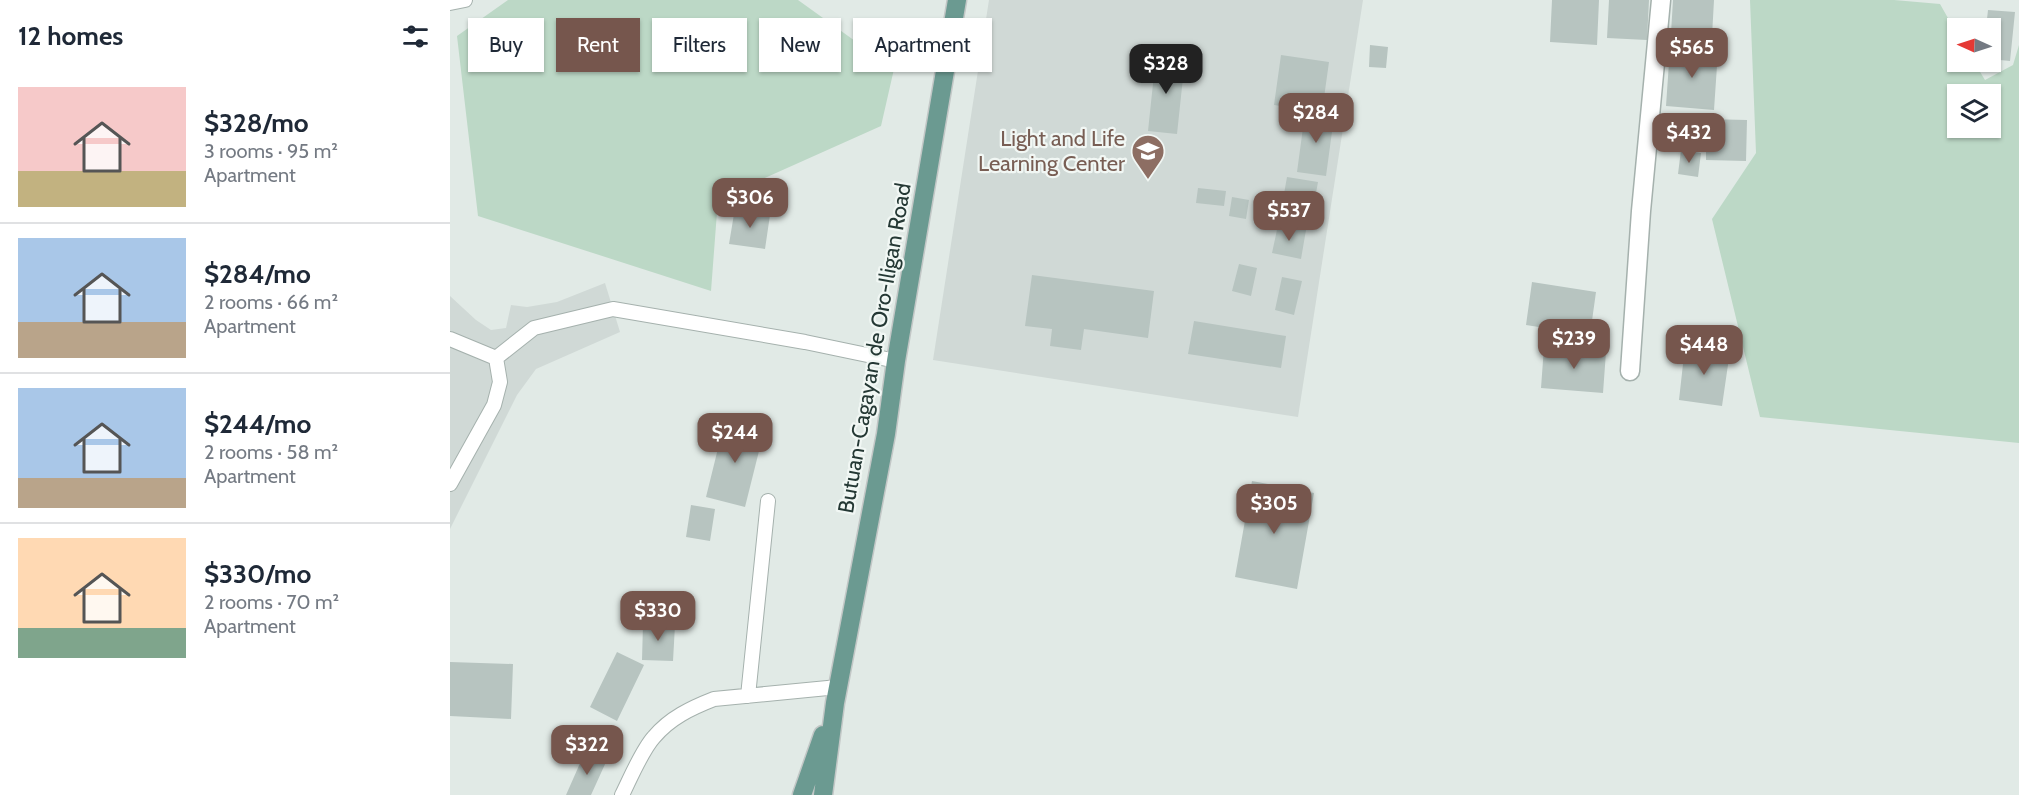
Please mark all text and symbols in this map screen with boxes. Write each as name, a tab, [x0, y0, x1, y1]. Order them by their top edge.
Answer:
chip: Buy	[468, 18, 544, 72]
chip: Rent	[556, 18, 640, 72]
chip: Filters	[652, 18, 747, 72]
chip: New	[759, 18, 841, 72]
chip: Apartment	[853, 18, 992, 72]
north arrow	[1947, 18, 2001, 72]
map controls	[1947, 18, 2001, 138]
text: 12 homes	[18, 20, 123, 52]
icon: filters	[399, 20, 432, 53]
pin: $565	[1656, 28, 1728, 79]
text: $565	[1670, 35, 1714, 59]
pin: $328	[1130, 44, 1202, 95]
text: $328	[1143, 51, 1189, 75]
button: layers	[1947, 84, 2001, 138]
pin: $284	[1280, 93, 1352, 144]
text: $284	[1293, 100, 1339, 124]
text: $328/mo	[204, 107, 309, 139]
icon: home	[66, 111, 138, 183]
pin: $432	[1653, 113, 1725, 164]
text: $432	[1666, 120, 1712, 144]
place label: Light and Life Learning Center	[978, 125, 1125, 177]
school or university icon: Light and Life Learning Center	[1130, 133, 1166, 180]
text: 3 rooms · 95 m²	[204, 139, 338, 163]
text: Apartment	[204, 163, 296, 187]
pin: $306	[714, 178, 786, 229]
street label: Butuan-Cagayan de Oro-Iligan Road	[832, 181, 917, 515]
text: $306	[726, 185, 774, 209]
pin: $537	[1253, 191, 1325, 242]
text: $537	[1267, 198, 1311, 222]
text: $284/mo	[204, 258, 311, 290]
icon: home	[66, 262, 138, 334]
text: 2 rooms · 66 m²	[204, 290, 338, 314]
text: Apartment	[204, 314, 296, 338]
pin: $239	[1538, 319, 1610, 370]
pin: $448	[1668, 325, 1740, 376]
text: $239	[1552, 326, 1596, 350]
text: $448	[1680, 332, 1728, 356]
text: $244/mo	[204, 408, 311, 440]
icon: home	[66, 412, 138, 484]
pin: $244	[699, 413, 771, 464]
text: $244	[711, 420, 759, 444]
text: 2 rooms · 58 m²	[204, 440, 338, 464]
text: Apartment	[204, 464, 296, 488]
pin: $305	[1238, 484, 1310, 535]
text: $305	[1250, 491, 1298, 515]
text: $330/mo	[204, 558, 311, 590]
icon: home	[66, 562, 138, 634]
text: 2 rooms · 70 m²	[204, 590, 339, 614]
pin: $330	[622, 591, 694, 642]
text: $330	[634, 598, 682, 622]
text: Apartment	[204, 614, 296, 638]
pin: $322	[551, 725, 623, 776]
text: $322	[565, 732, 609, 756]

